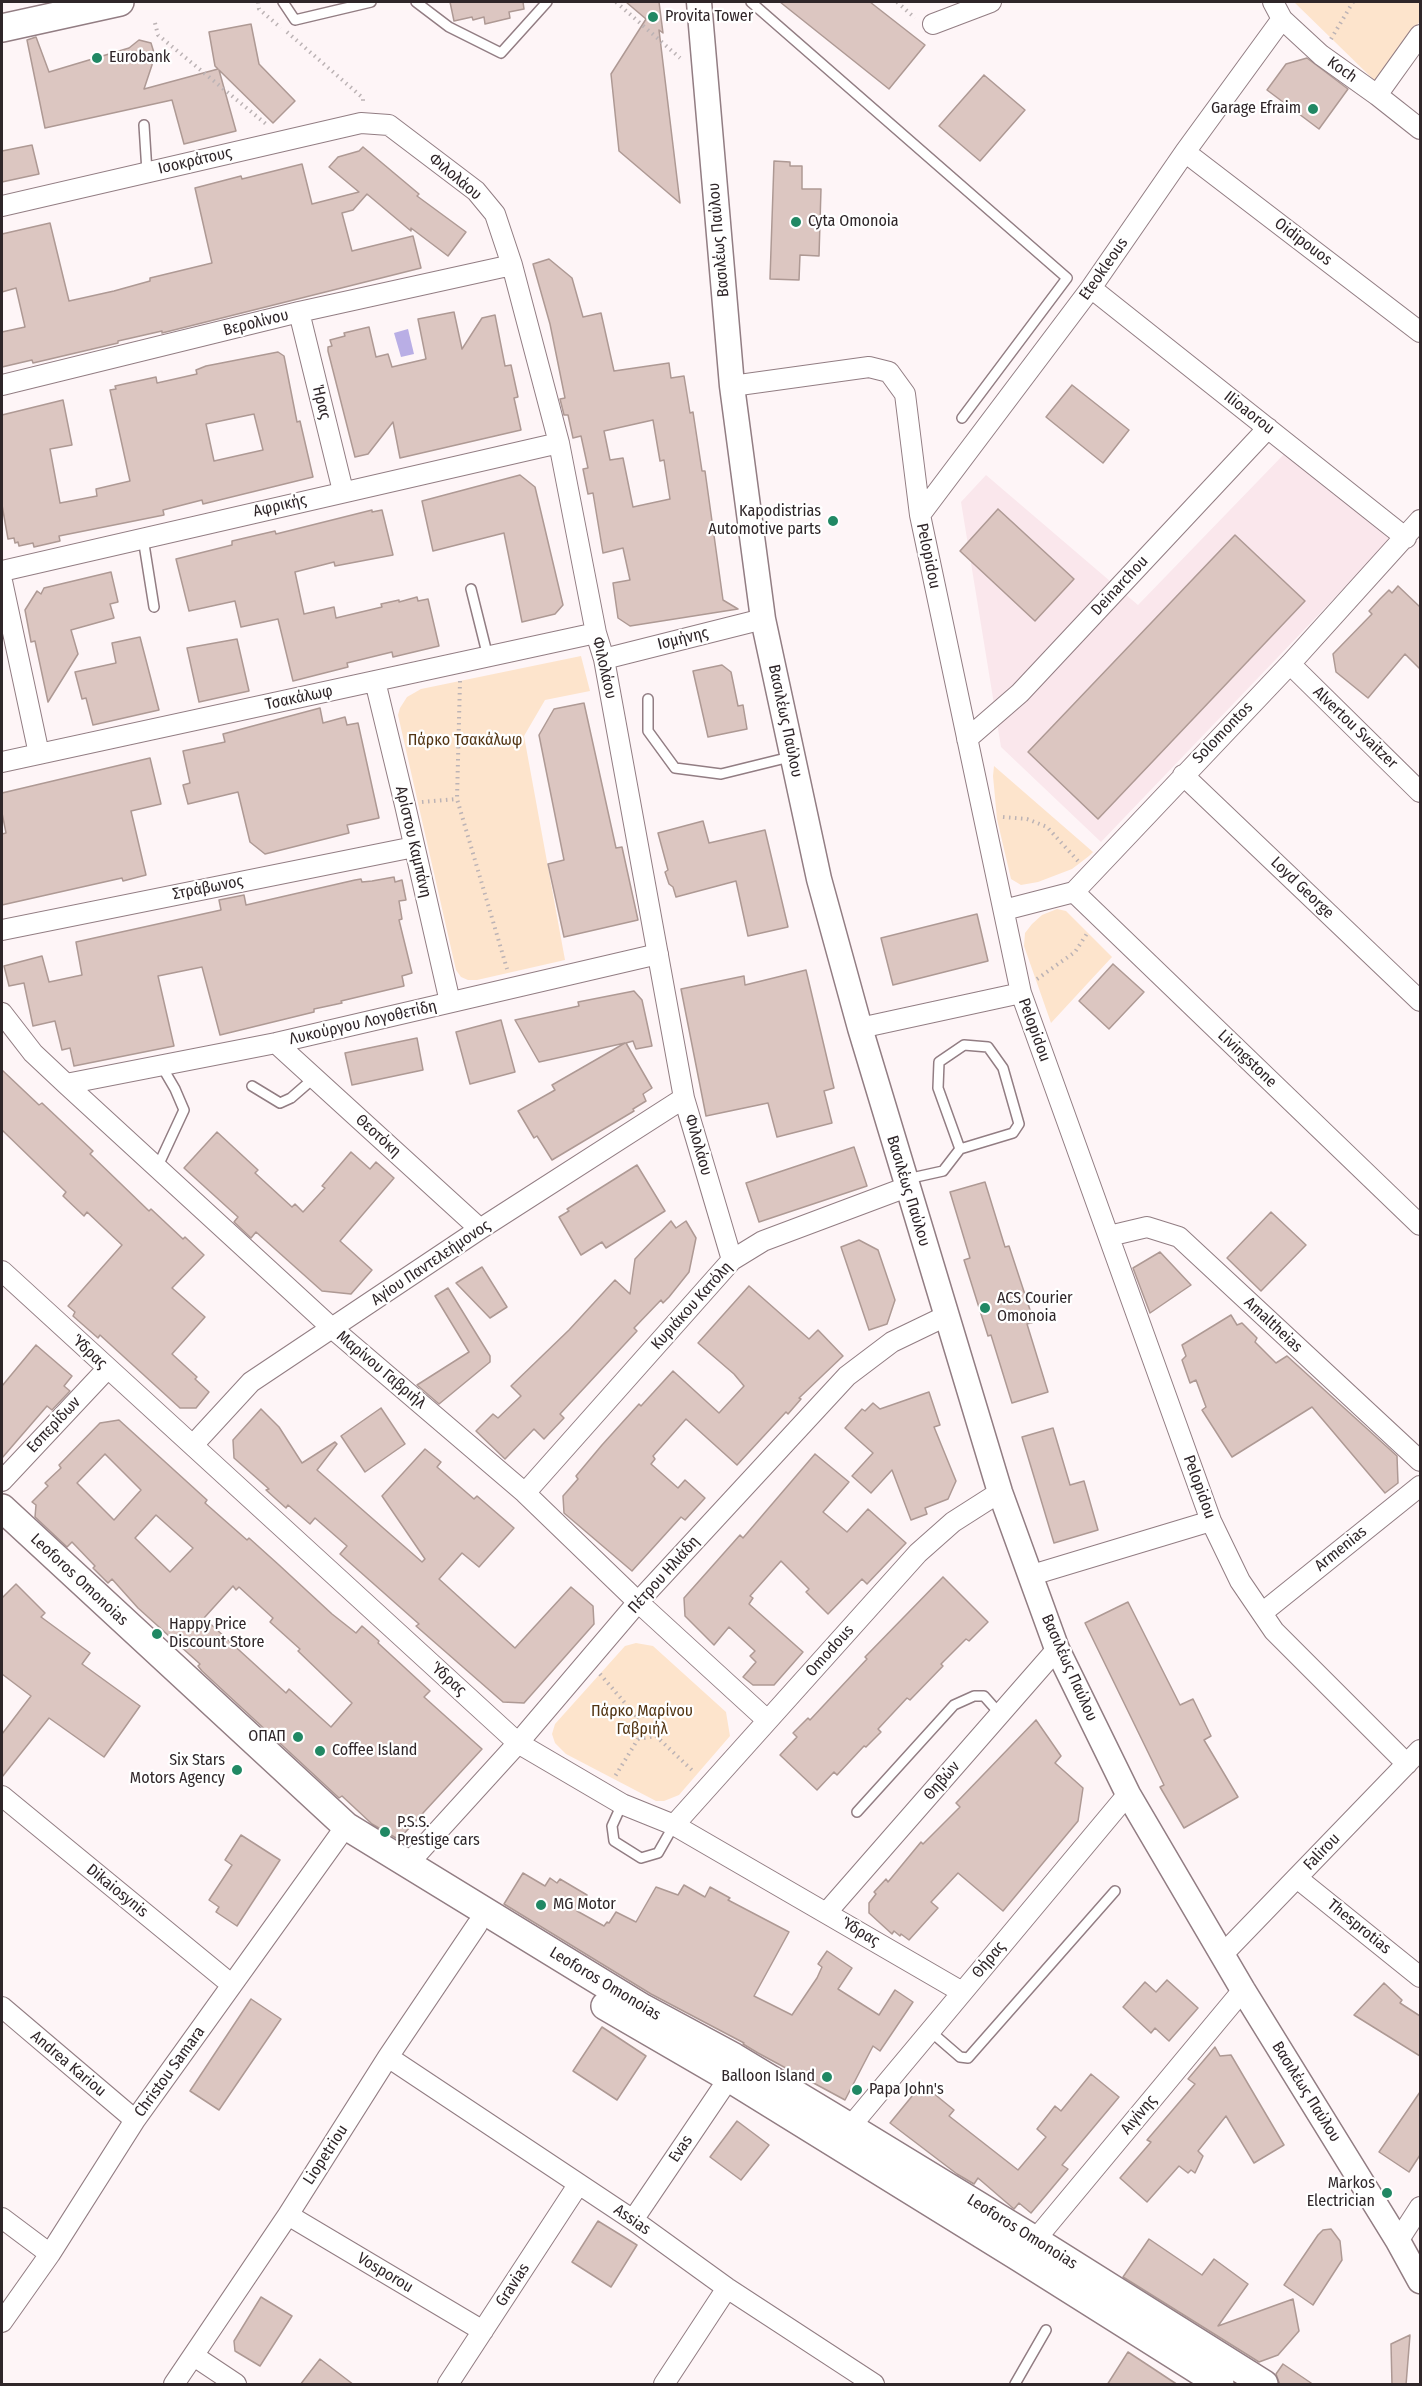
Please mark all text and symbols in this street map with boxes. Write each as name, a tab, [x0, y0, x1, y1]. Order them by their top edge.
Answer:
place label: Provita Tower	[665, 7, 753, 27]
marker: Provita Tower	[646, 10, 660, 24]
place label: Eurobank	[109, 48, 170, 68]
marker: Eurobank	[90, 51, 104, 65]
street label: Koch	[1323, 53, 1361, 87]
place label: Garage Efraim	[1211, 99, 1301, 119]
marker: Garage Efraim	[1306, 102, 1320, 116]
street label: Ισοκράτους	[156, 143, 234, 179]
street label: Φιλολάου	[425, 149, 485, 205]
street label: Βασιλέως Παύλου	[704, 182, 734, 298]
place label: Cyta Omonoia	[808, 212, 899, 232]
street label: Oidipouos	[1270, 214, 1336, 270]
marker: Cyta Omonoia	[789, 215, 803, 229]
street label: Eteokleous	[1076, 234, 1132, 304]
street label: Βερολίνου	[221, 306, 291, 340]
street label: Ήρας	[307, 383, 335, 421]
street label: Ilioaorou	[1220, 387, 1278, 439]
street label: Αφρικής	[251, 491, 309, 521]
place label: Kapodistrias Automotive parts	[708, 502, 821, 540]
marker: Kapodistrias Automotive parts	[826, 514, 840, 528]
street label: Pelopidou	[912, 522, 944, 590]
street label: Deinarchou	[1088, 552, 1152, 620]
street label: Ισμήνης	[656, 623, 710, 655]
street label: Φιλολάου	[588, 635, 620, 701]
street label: Βασιλέως Παύλου	[764, 663, 806, 779]
street label: Τσακάλωφ	[264, 681, 334, 715]
street label: Alvertou Svaitzer	[1309, 683, 1401, 773]
street label: Solomontos	[1189, 698, 1257, 768]
park label: Πάρκο Τσακάλωφ	[408, 731, 522, 751]
street label: Αρίστου Καμπάνη	[391, 784, 435, 900]
street label: Loyd George	[1266, 853, 1338, 923]
street label: Στράβωνος	[171, 872, 245, 904]
street label: Pelopidou	[1014, 996, 1054, 1064]
street label: Λυκούργου Λογοθετίδη	[287, 997, 439, 1049]
street label: Livingstone	[1213, 1026, 1281, 1092]
street label: Θεοτόκη	[351, 1111, 405, 1161]
street label: Φιλολάου	[680, 1112, 716, 1178]
street label: Βασιλέως Παύλου	[882, 1133, 934, 1249]
street label: Αγίου Παντελεήμονος	[368, 1216, 494, 1310]
street label: Κυριάκου Κατόλη	[647, 1258, 737, 1354]
place label: ACS Courier Omonoia	[997, 1289, 1073, 1327]
street label: Amaltheias	[1240, 1293, 1306, 1357]
marker: ACS Courier Omonoia	[978, 1301, 992, 1315]
street label: Μαρίνου Γαβριήλ	[332, 1327, 430, 1413]
street label: Ύδρας	[67, 1331, 111, 1373]
street label: Εσπερίδων	[23, 1393, 85, 1457]
street label: Pelopidou	[1179, 1453, 1219, 1521]
street label: Armenias	[1311, 1522, 1371, 1576]
street label: Leoforos Omonoias	[26, 1530, 132, 1630]
street label: Πέτρου Ηλιάδη	[624, 1532, 704, 1618]
street label: Βασιλέως Παύλου	[1037, 1612, 1101, 1724]
place label: Happy Price Discount Store	[169, 1615, 264, 1653]
street label: Omodous	[802, 1621, 858, 1681]
marker: Happy Price Discount Store	[150, 1627, 164, 1641]
street label: Ύδρας	[426, 1658, 470, 1700]
park label: Πάρκο Μαρίνου Γαβριήλ	[591, 1702, 693, 1740]
place label: ΟΠΑΠ	[248, 1727, 286, 1747]
marker: ΟΠΑΠ	[291, 1730, 305, 1744]
place label: Coffee Island	[332, 1741, 417, 1761]
marker: Coffee Island	[313, 1744, 327, 1758]
place label: Six Stars Motors Agency	[130, 1751, 225, 1789]
street label: Θηβών	[920, 1758, 964, 1804]
marker: Six Stars Motors Agency	[230, 1763, 244, 1777]
place label: P.S.S. Prestige cars	[397, 1813, 480, 1851]
marker: P.S.S. Prestige cars	[378, 1825, 392, 1839]
street label: Falirou	[1300, 1830, 1344, 1874]
street label: Dikaiosynis	[82, 1860, 152, 1922]
place label: MG Motor	[553, 1895, 616, 1915]
street label: Thesprotias	[1323, 1895, 1395, 1959]
marker: MG Motor	[534, 1898, 548, 1912]
street label: Ύδρας	[837, 1913, 883, 1951]
street label: Θήρας	[968, 1938, 1010, 1982]
street label: Leoforos Omonoias	[546, 1943, 664, 2025]
street label: Christou Samara	[131, 2023, 209, 2121]
street label: Andrea Kariou	[26, 2027, 110, 2101]
street label: Βασιλέως Παύλου	[1267, 2038, 1345, 2146]
place label: Balloon Island	[721, 2067, 815, 2087]
marker: Balloon Island	[820, 2070, 834, 2084]
place label: Papa John's	[869, 2080, 944, 2100]
marker: Papa John's	[850, 2083, 864, 2097]
street label: Αιγίνης	[1117, 2091, 1161, 2139]
street label: Liopetriou	[300, 2121, 352, 2189]
street label: Evas	[665, 2132, 697, 2166]
place label: Markos Electrician	[1307, 2174, 1375, 2212]
marker: Markos Electrician	[1380, 2186, 1394, 2200]
street label: Leoforos Omonoias	[963, 2190, 1081, 2274]
street label: Assias	[610, 2201, 654, 2239]
street label: Vosporou	[354, 2249, 416, 2297]
street label: Gravias	[492, 2260, 534, 2310]

